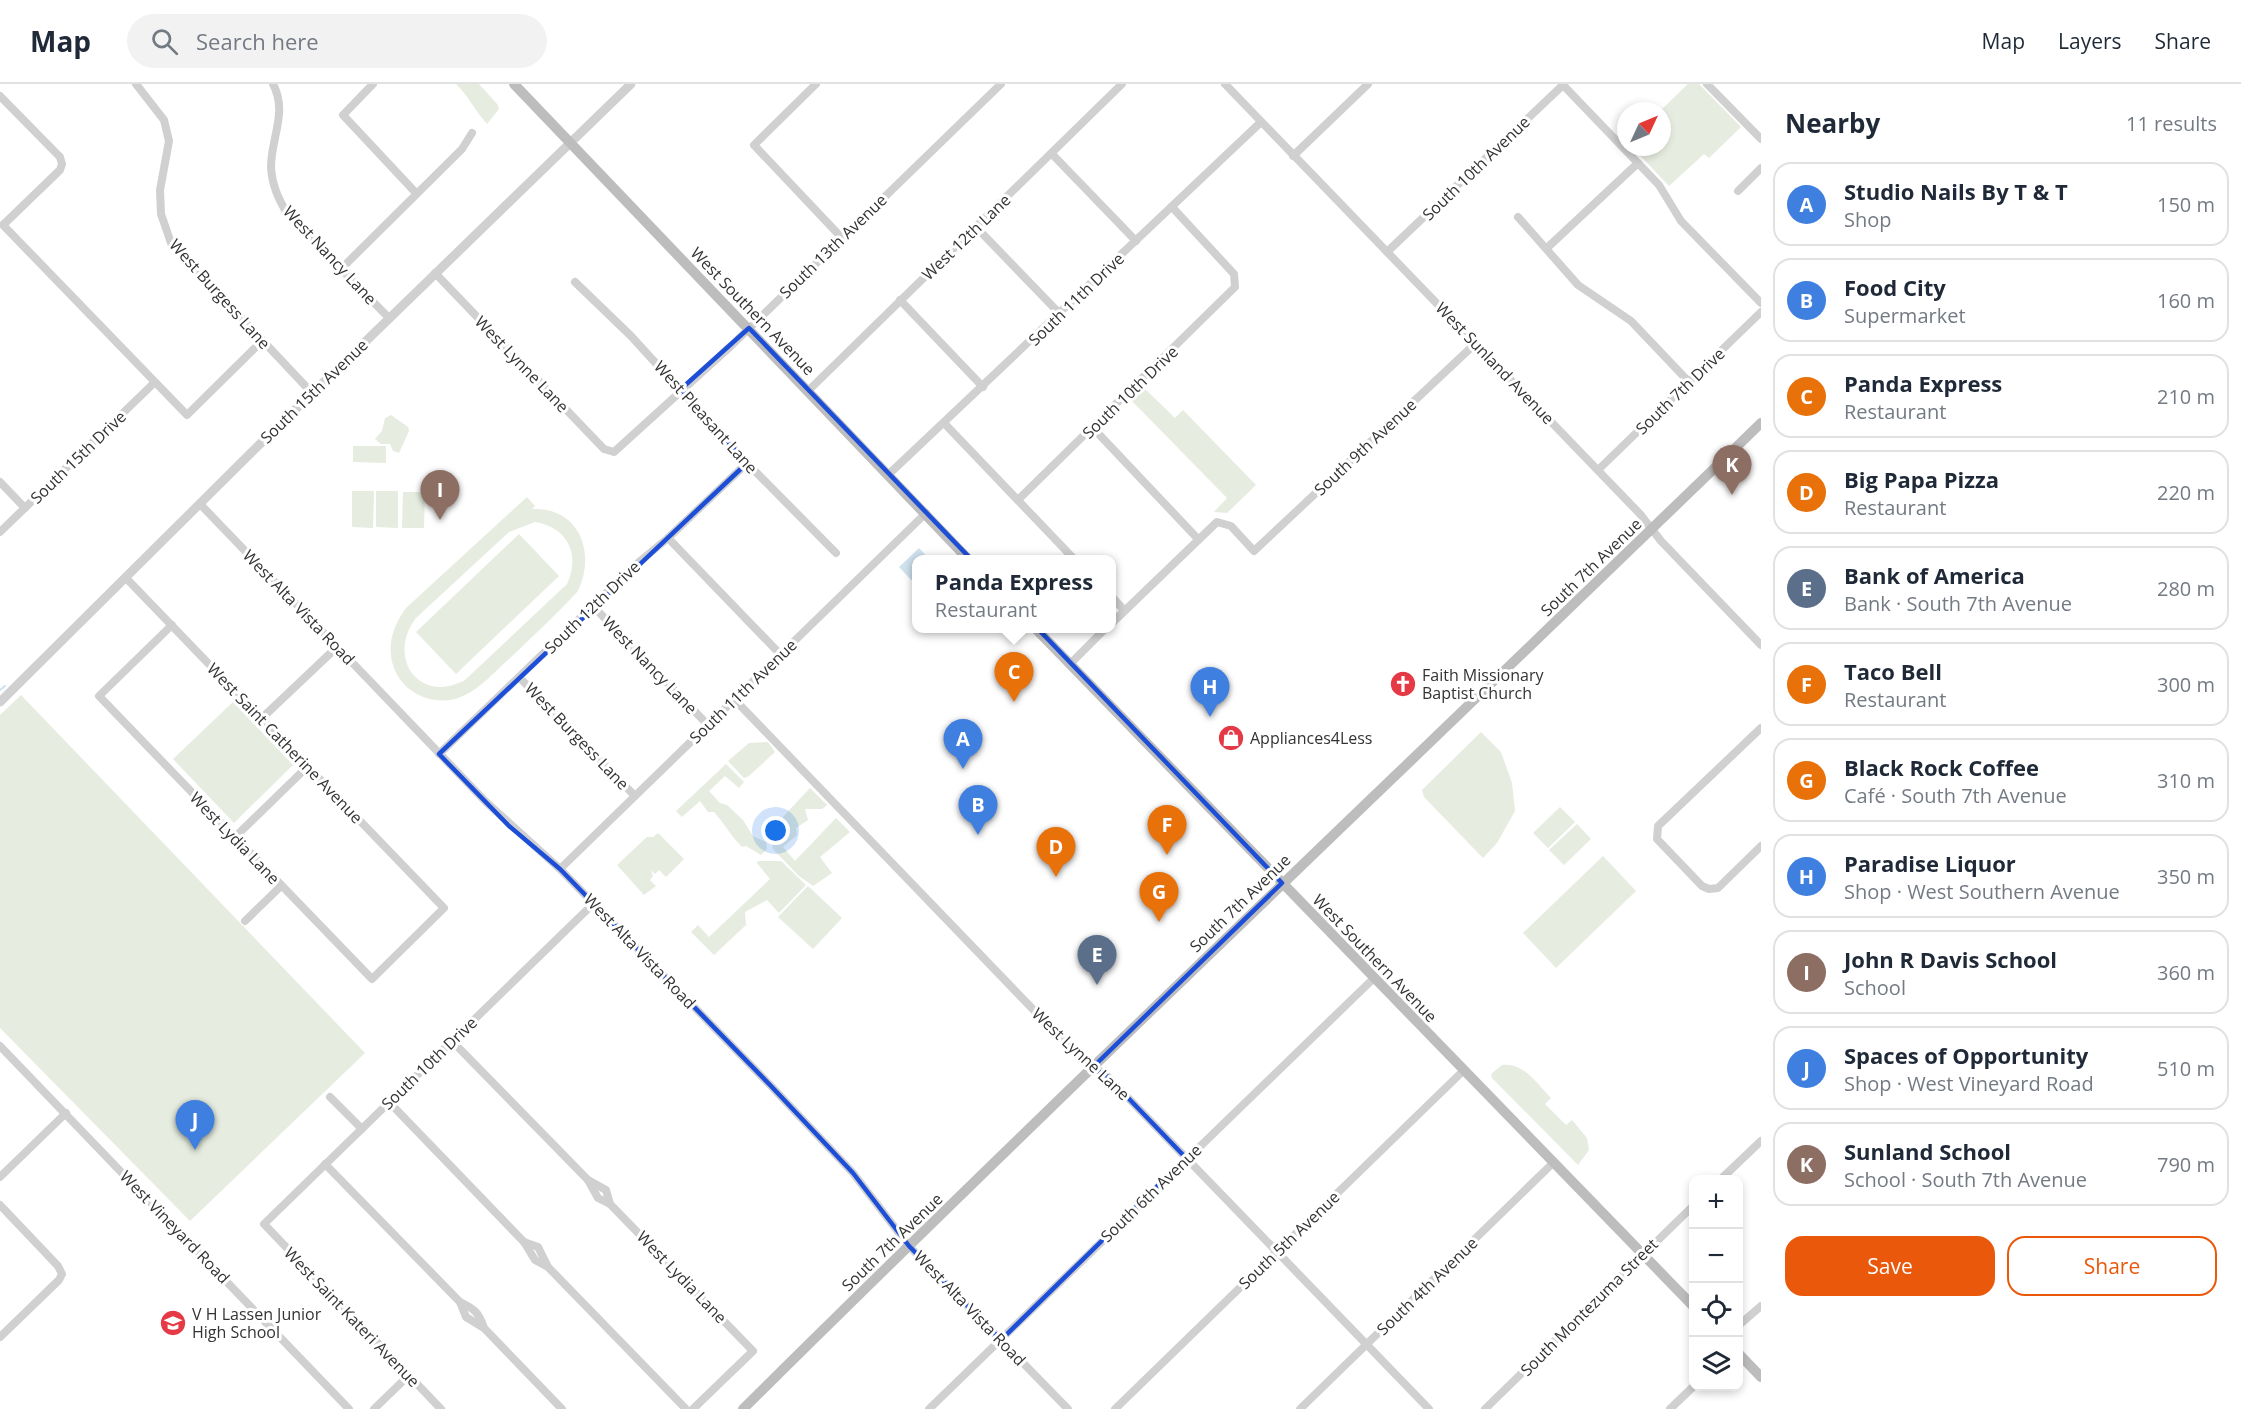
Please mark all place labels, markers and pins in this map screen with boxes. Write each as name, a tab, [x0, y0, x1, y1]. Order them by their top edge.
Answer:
pin: K	[1712, 446, 1752, 495]
pin: I	[420, 470, 460, 520]
pin: C	[994, 652, 1034, 702]
place label: Faith Missionary Baptist Church	[1422, 664, 1544, 704]
pin: H	[1190, 668, 1230, 717]
church icon: Faith Missionary Baptist Church	[1388, 669, 1418, 699]
pin: A	[944, 720, 982, 769]
shop icon: Appliances4Less	[1216, 723, 1246, 753]
place label: Appliances4Less	[1250, 727, 1372, 749]
pin: B	[958, 786, 998, 835]
pin: F	[1148, 806, 1186, 855]
pin: D	[1036, 828, 1076, 877]
pin: G	[1140, 872, 1178, 922]
pin: E	[1078, 936, 1116, 985]
pin: J	[176, 1100, 214, 1150]
place label: V H Lassen Junior High School	[192, 1303, 322, 1343]
school or university icon: V H Lassen Junior High School	[158, 1308, 188, 1338]

